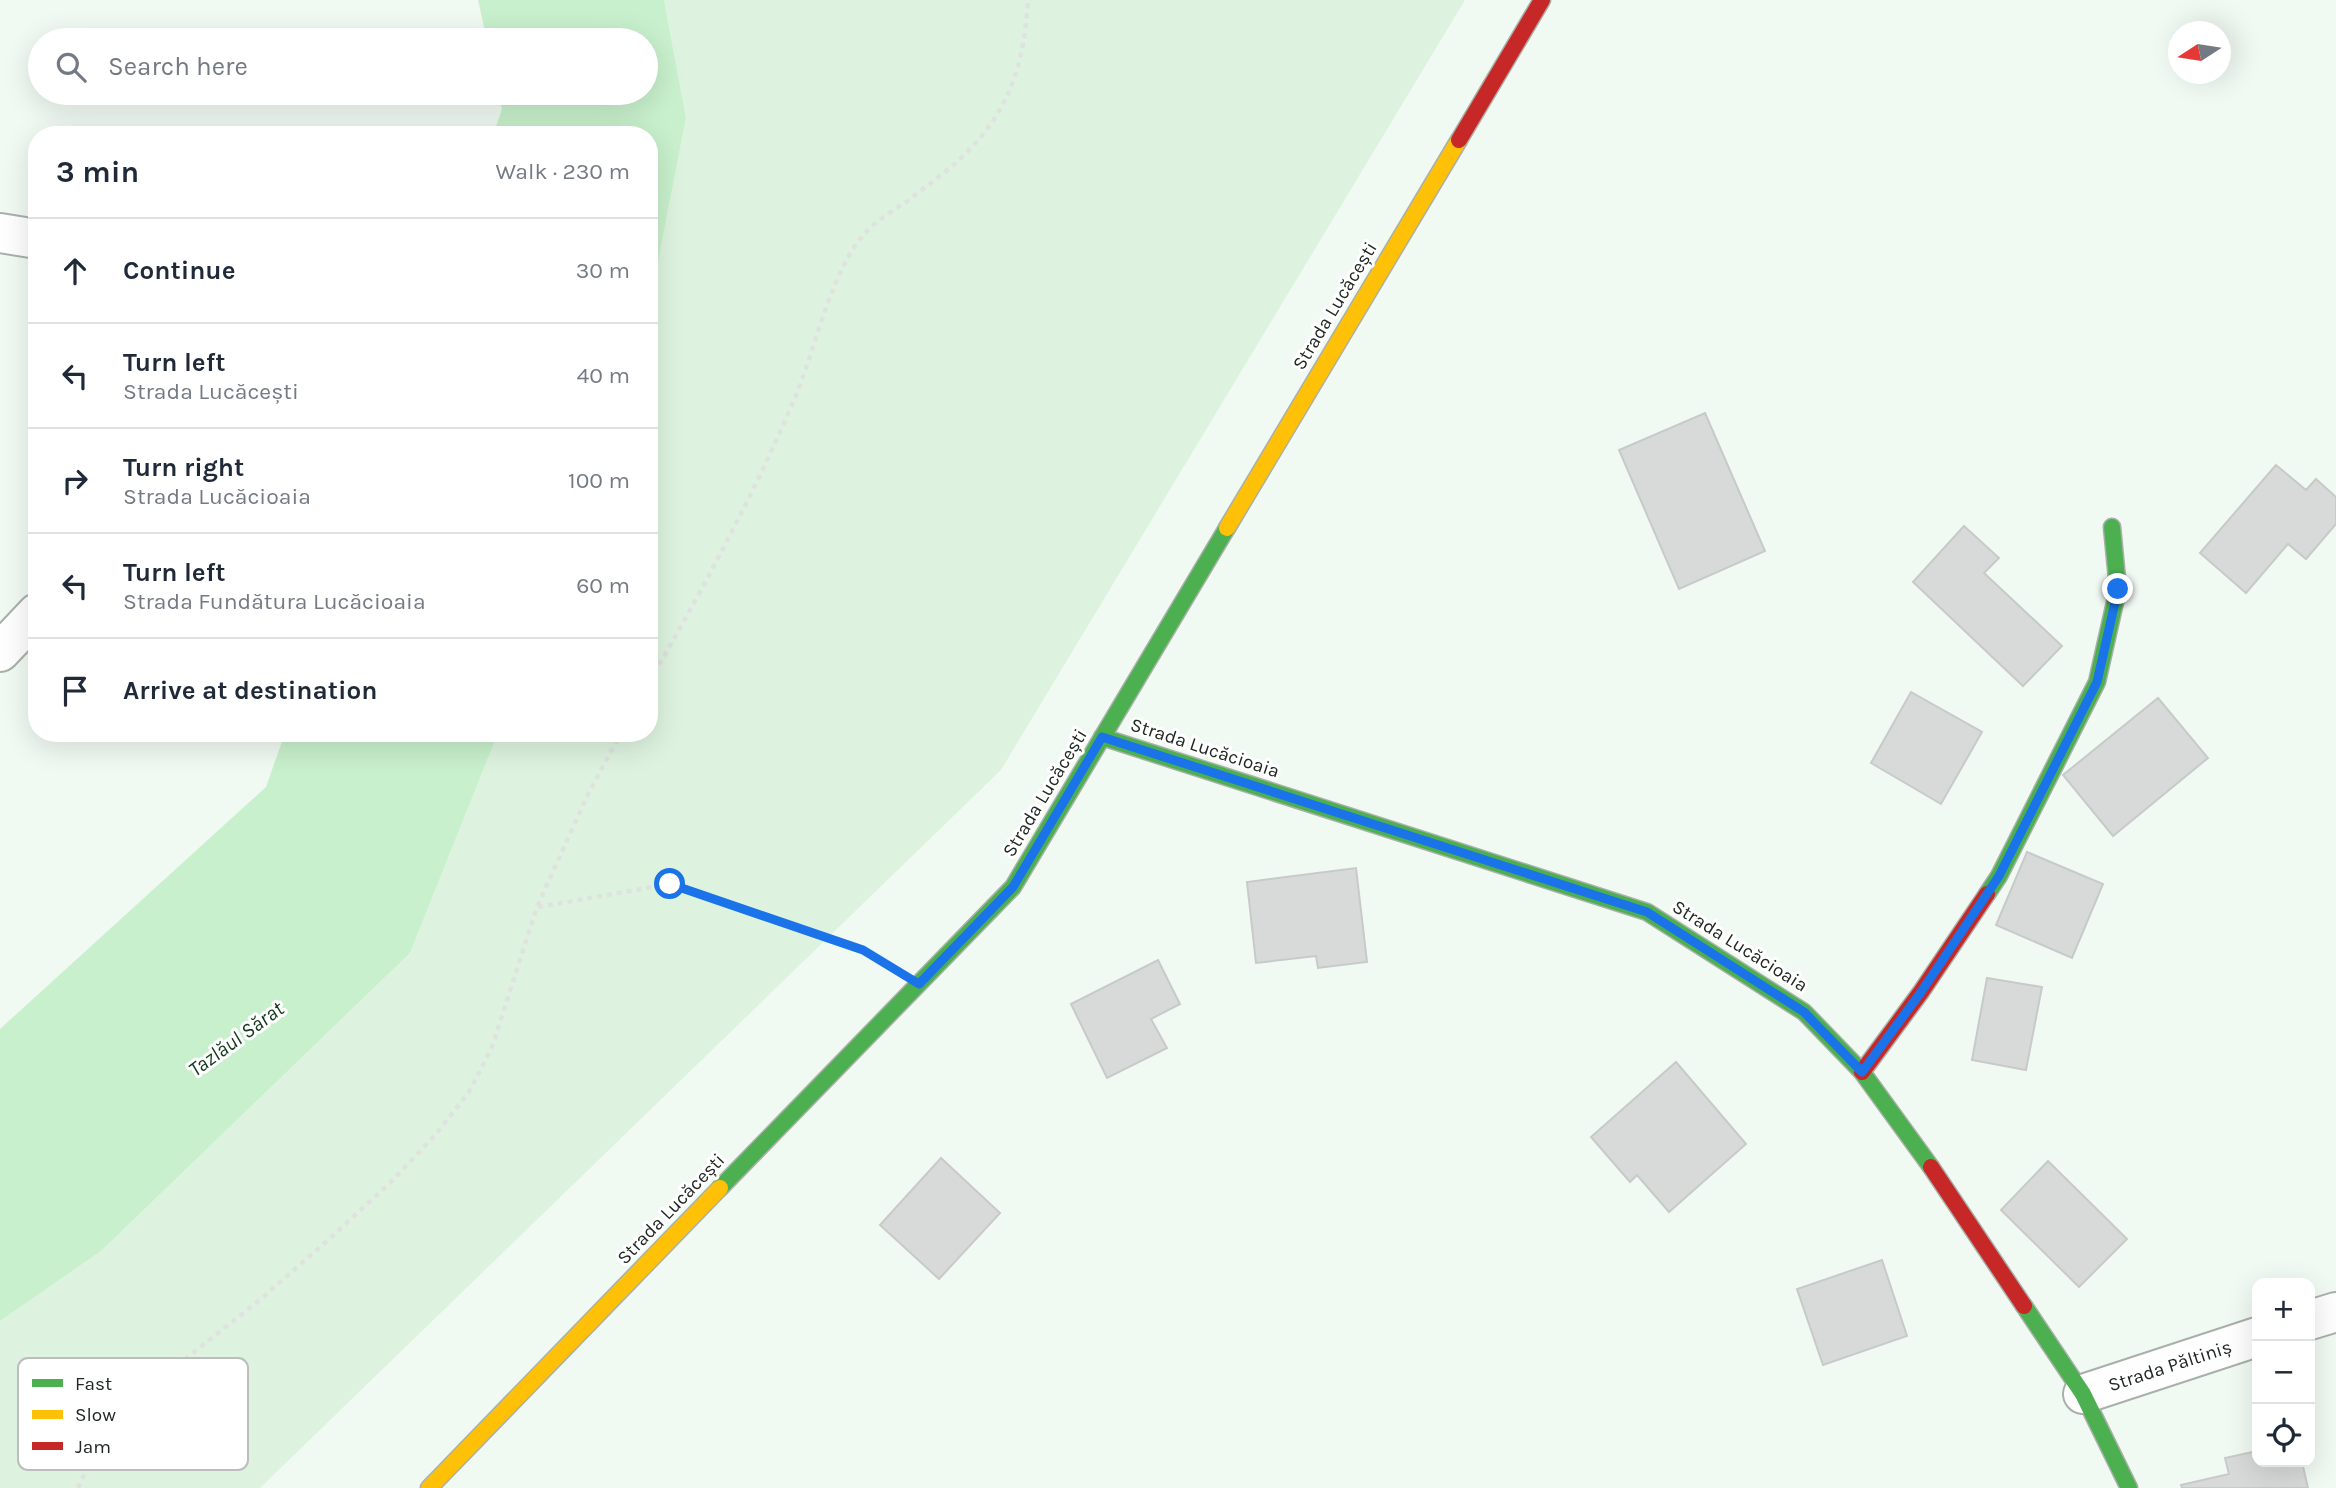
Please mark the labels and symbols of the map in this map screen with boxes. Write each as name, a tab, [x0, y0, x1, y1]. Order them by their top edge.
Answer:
north arrow	[2168, 21, 2231, 84]
street label: Strada Lucăcești	[1288, 238, 1382, 374]
route end	[2102, 573, 2133, 604]
street label: Strada Lucăcioaia	[1128, 714, 1282, 782]
street label: Strada Lucăcești	[998, 725, 1092, 861]
route start	[654, 868, 685, 899]
street label: Strada Lucăcioaia	[1668, 896, 1812, 996]
water label: Tazlăul Sărat	[184, 996, 289, 1081]
street label: Strada Lucăcești	[613, 1149, 729, 1269]
street label: Strada Păltiniș	[2106, 1336, 2234, 1396]
legend	[18, 1358, 248, 1470]
text: Fast	[75, 1373, 112, 1395]
text: Slow	[75, 1404, 116, 1426]
text: Jam	[75, 1436, 111, 1458]

